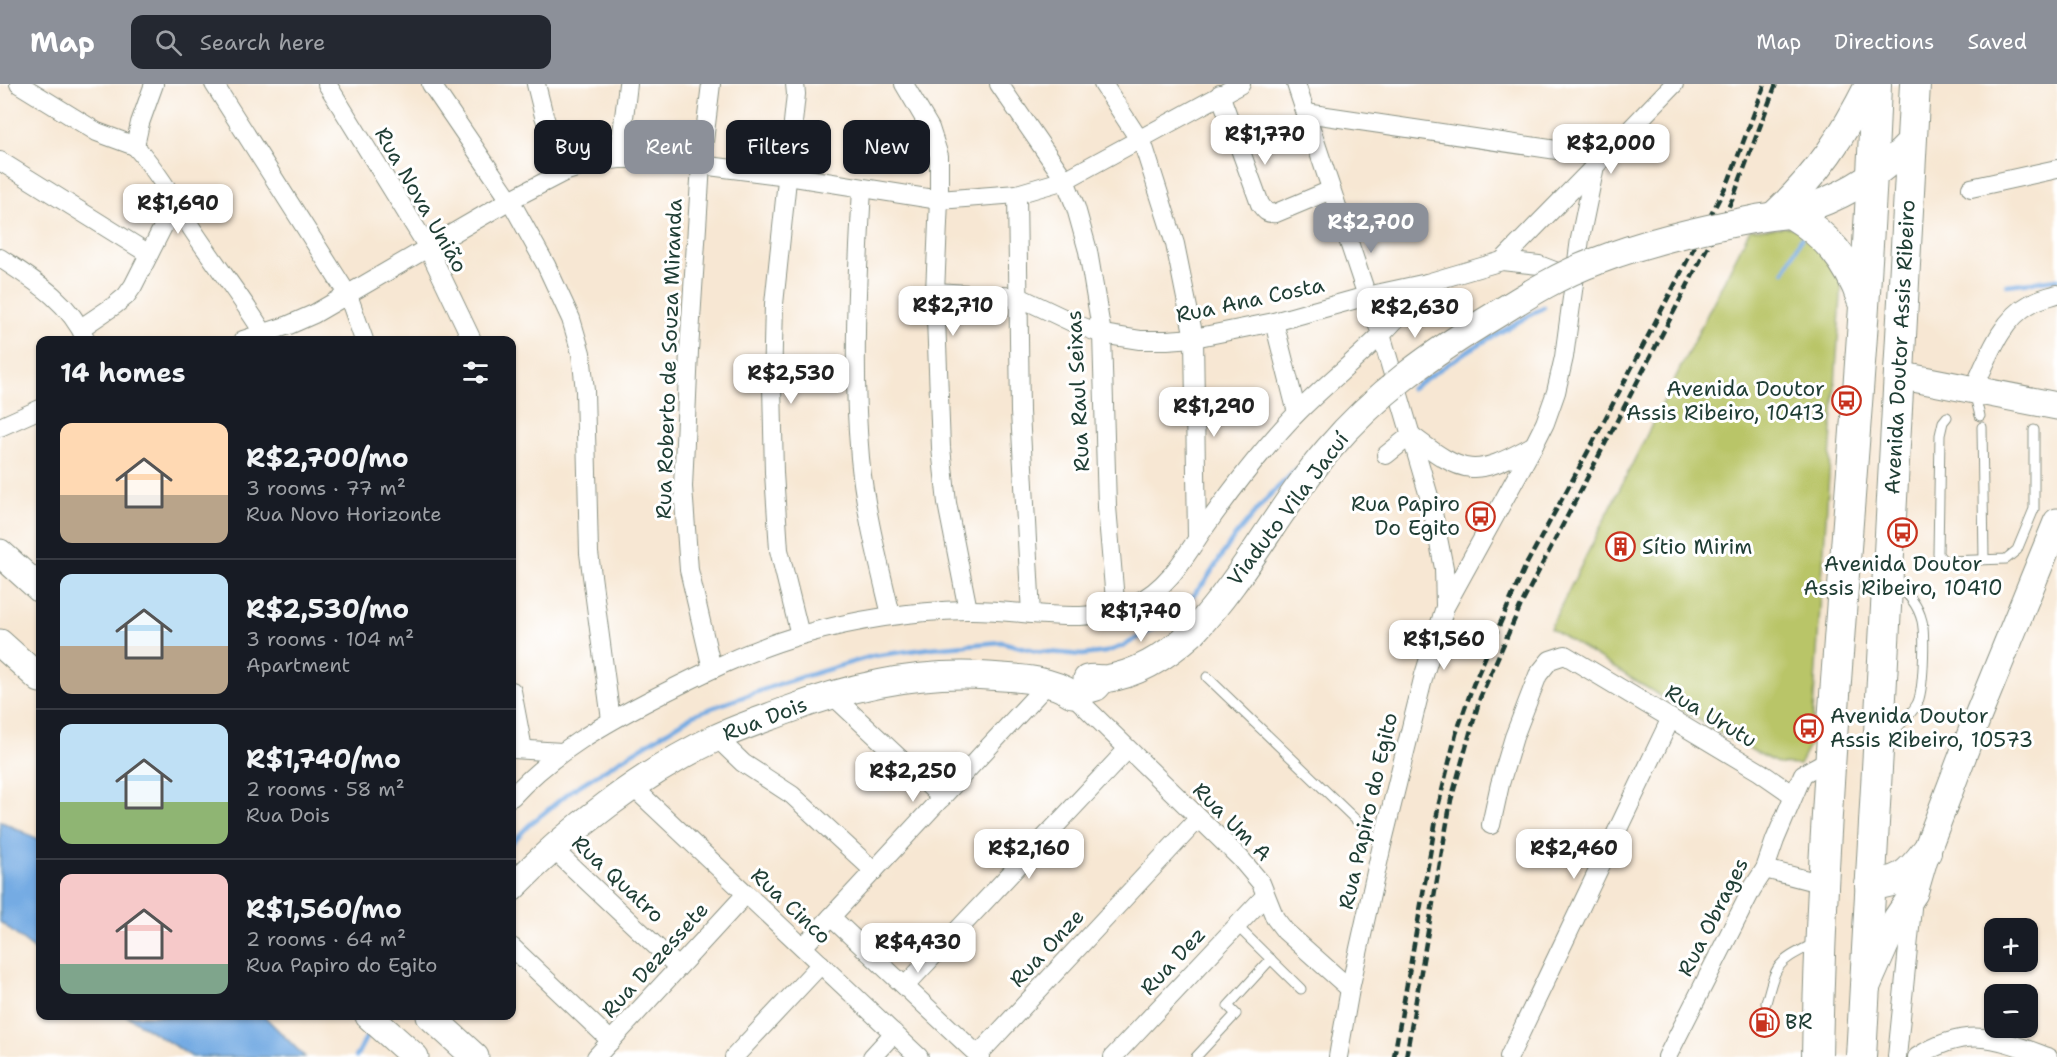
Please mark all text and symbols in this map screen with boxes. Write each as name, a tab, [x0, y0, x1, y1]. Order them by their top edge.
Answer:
search box	[131, 15, 551, 69]
text: Map	[30, 23, 95, 61]
icon: search	[152, 26, 185, 59]
text: Search here	[200, 28, 325, 57]
text: Map	[1756, 28, 1801, 56]
text: Directions	[1834, 28, 1934, 56]
text: Saved	[1967, 28, 2027, 56]
pin: R$1,770	[1210, 115, 1320, 166]
chip: Buy	[534, 120, 612, 174]
chip: Rent	[624, 120, 714, 174]
chip: Filters	[726, 120, 831, 174]
chip: New	[843, 120, 930, 174]
text: R$1,770	[1225, 121, 1305, 147]
street label: Rua Nova União	[368, 122, 474, 278]
pin: R$2,000	[1556, 124, 1666, 175]
text: R$2,000	[1567, 130, 1655, 156]
pin: R$1,690	[123, 184, 233, 235]
text: R$1,690	[137, 190, 219, 216]
street label: Rua Roberto de Souza Miranda	[649, 198, 689, 520]
street label: Avenida Doutor Assis Ribeiro	[1878, 199, 1922, 495]
pin: R$2,700	[1316, 203, 1426, 254]
text: R$2,700	[1327, 209, 1415, 235]
street label: Rua Ana Costa	[1173, 271, 1327, 329]
pin: R$2,710	[898, 286, 1008, 337]
pin: R$2,630	[1360, 288, 1470, 339]
text: R$2,710	[912, 292, 994, 318]
text: R$2,630	[1371, 294, 1459, 320]
street label: Rua Raul Seixas	[1060, 309, 1096, 473]
pin: R$2,530	[736, 354, 846, 405]
text: 14 homes	[60, 355, 186, 390]
icon: filters	[459, 356, 492, 389]
text: R$2,530	[747, 360, 835, 386]
place label: Avenida Doutor Assis Ribeiro, 10413	[1626, 375, 1825, 427]
bus stop icon: Avenida Doutor Assis Ribeiro, 10413	[1830, 385, 1862, 417]
pin: R$1,290	[1159, 387, 1269, 438]
text: R$1,290	[1173, 393, 1255, 419]
street label: Viaduto Vila Jacuí	[1221, 426, 1355, 592]
text: R$2,700/mo	[246, 440, 409, 475]
icon: home	[108, 447, 180, 519]
text: 3 rooms · 77 m²	[246, 475, 406, 501]
place label: Rua Papiro Do Egito	[1351, 490, 1460, 542]
bus stop icon: Rua Papiro Do Egito	[1465, 500, 1497, 532]
text: Rua Novo Horizonte	[246, 501, 442, 527]
bus stop icon: Avenida Doutor Assis Ribeiro, 10410	[1887, 517, 1919, 549]
building icon: Sítio Mirim	[1605, 531, 1637, 563]
place label: Sítio Mirim	[1642, 533, 1752, 561]
place label: Avenida Doutor Assis Ribeiro, 10410	[1803, 550, 2003, 602]
text: R$2,530/mo	[246, 591, 409, 626]
pin: R$1,740	[1086, 592, 1196, 643]
icon: home	[108, 598, 180, 670]
text: R$1,740	[1100, 598, 1182, 624]
pin: R$1,560	[1389, 620, 1499, 671]
text: 3 rooms · 104 m²	[246, 626, 414, 652]
text: R$1,560	[1403, 626, 1485, 652]
text: Apartment	[246, 652, 350, 678]
street label: Rua Urutu	[1660, 678, 1762, 754]
street label: Rua Dois	[719, 690, 811, 748]
place label: Avenida Doutor Assis Ribeiro, 10573	[1830, 702, 2033, 754]
street label: Rua Papiro do Egito	[1332, 710, 1404, 912]
bus stop icon: Avenida Doutor Assis Ribeiro, 10573	[1793, 712, 1825, 744]
text: R$1,740/mo	[246, 741, 401, 776]
icon: home	[108, 748, 180, 820]
pin: R$2,250	[858, 752, 968, 803]
text: R$2,250	[869, 758, 957, 784]
text: 2 rooms · 58 m²	[246, 776, 405, 802]
street label: Rua Um A	[1187, 777, 1277, 867]
text: Rua Dois	[246, 802, 330, 828]
street label: Rua Quatro	[566, 829, 670, 929]
pin: R$2,160	[974, 829, 1084, 880]
pin: R$2,460	[1519, 829, 1629, 880]
text: R$2,160	[988, 835, 1070, 861]
text: R$2,460	[1530, 835, 1618, 861]
street label: Rua Obrages	[1671, 853, 1755, 981]
street label: Rua Cinco	[745, 862, 837, 950]
text: R$1,560/mo	[246, 891, 402, 926]
street label: Rua Dezessete	[595, 896, 715, 1024]
icon: home	[108, 898, 180, 970]
street label: Rua Onze	[1003, 903, 1091, 993]
map controls	[1984, 918, 2038, 1038]
button: +	[1984, 918, 2038, 972]
street label: Rua Dez	[1134, 921, 1212, 1001]
pin: R$4,430	[863, 923, 973, 974]
text: 2 rooms · 64 m²	[246, 926, 406, 952]
text: R$4,430	[875, 929, 961, 955]
text: Rua Papiro do Egito	[246, 952, 437, 978]
button: −	[1984, 984, 2038, 1038]
fuel station icon: BR	[1748, 1006, 1780, 1038]
place label: BR	[1785, 1008, 1812, 1036]

